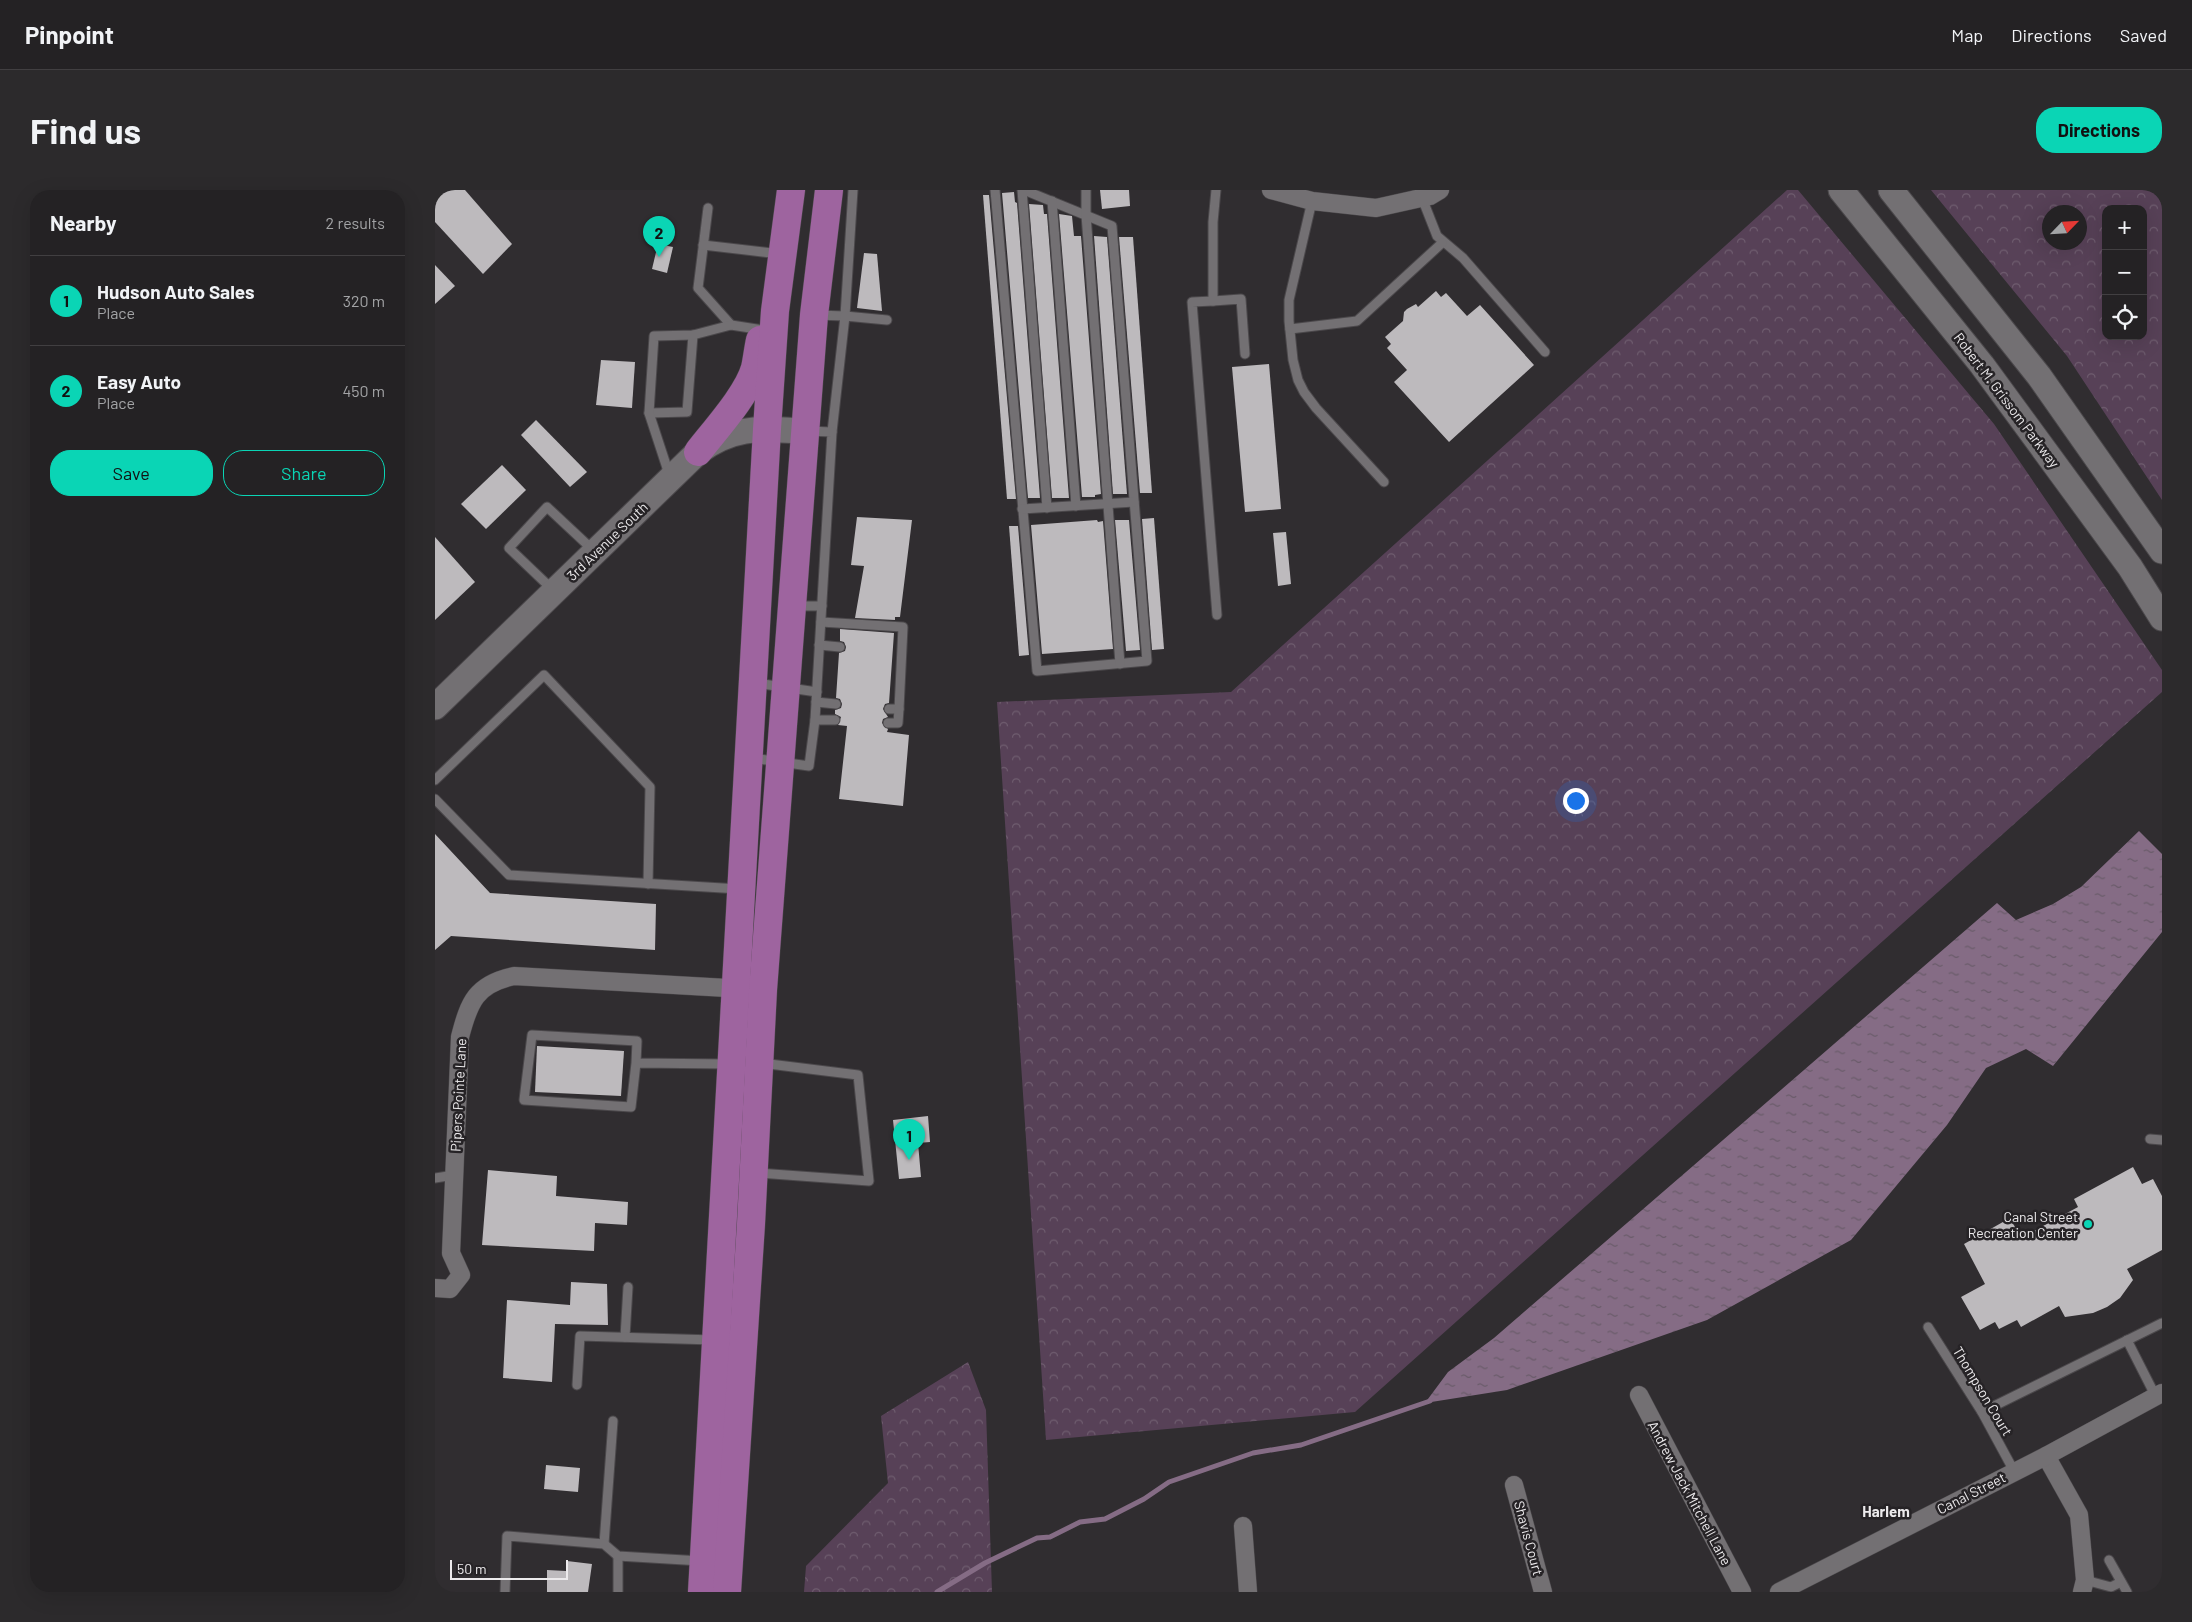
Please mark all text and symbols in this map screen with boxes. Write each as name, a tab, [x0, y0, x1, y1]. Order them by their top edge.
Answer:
text: Pinpoint	[25, 20, 114, 49]
text: Map	[1951, 24, 1983, 46]
text: Directions	[2011, 24, 2092, 46]
text: Saved	[2120, 24, 2167, 46]
button: Directions	[2036, 107, 2162, 153]
text: Find us	[30, 109, 141, 151]
north arrow	[2042, 205, 2087, 250]
map controls	[2102, 205, 2147, 340]
button: +	[2102, 205, 2147, 250]
text: Nearby	[50, 210, 116, 235]
text: 2 results	[326, 213, 385, 232]
pin: 2	[643, 216, 675, 257]
button: −	[2102, 250, 2147, 295]
text: Hudson Auto Sales	[97, 280, 255, 303]
text: 1	[63, 291, 69, 310]
text: 320 m	[343, 291, 385, 310]
button: locate	[2102, 295, 2147, 340]
text: Place	[97, 303, 135, 322]
street label: Robert M. Grissom Parkway	[1951, 329, 2064, 471]
text: Easy Auto	[97, 370, 181, 393]
text: 2	[62, 381, 70, 400]
text: 450 m	[342, 381, 385, 400]
text: Place	[97, 393, 135, 412]
button: Save	[50, 450, 213, 496]
button: Share	[223, 450, 385, 496]
street label: 3rd Avenue South	[563, 498, 651, 584]
your location	[1563, 788, 1589, 814]
street label: Pipers Pointe Lane	[447, 1038, 469, 1152]
pin: 1	[893, 1119, 925, 1160]
place label: Canal Street Recreation Center	[1968, 1208, 2078, 1241]
marker: Canal Street Recreation Center	[2082, 1218, 2094, 1230]
street label: Thompson Court	[1950, 1343, 2016, 1439]
street label: Andrew Jack Mitchell Lane	[1645, 1418, 1735, 1568]
street label: Canal Street	[1934, 1469, 2008, 1517]
street label: Shavis Court	[1511, 1499, 1547, 1577]
district label: Harlem	[1862, 1502, 1910, 1520]
scale bar	[450, 1557, 567, 1580]
text: 50 m	[457, 1560, 486, 1577]

